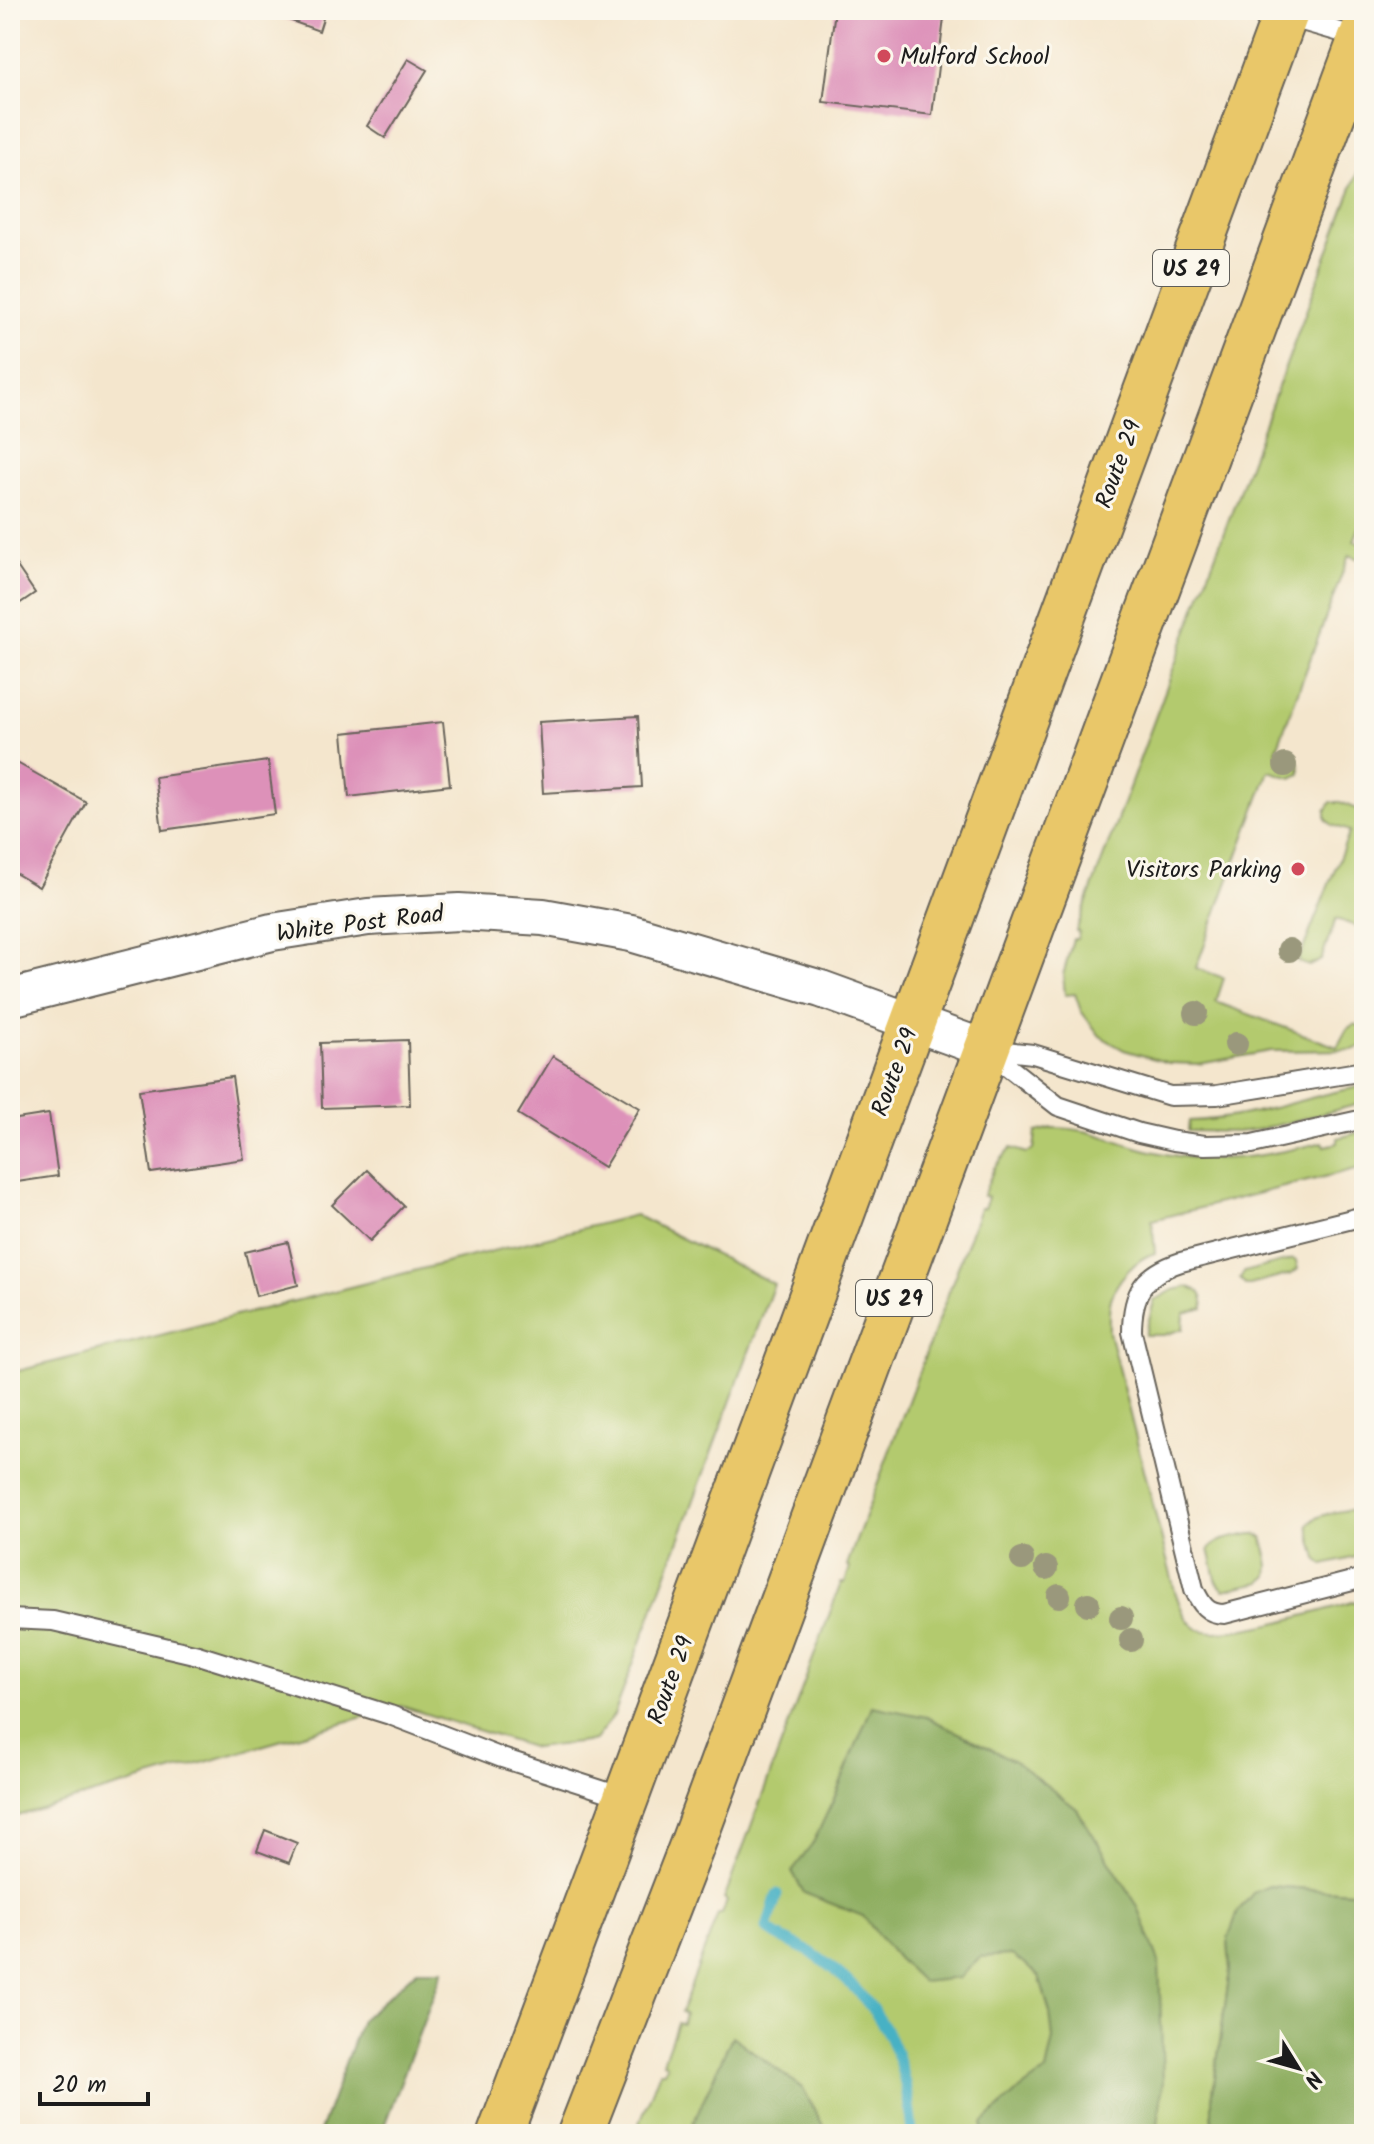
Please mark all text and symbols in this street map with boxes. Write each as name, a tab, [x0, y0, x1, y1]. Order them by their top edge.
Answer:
place label: Mulford School	[900, 38, 1050, 77]
marker: Mulford School	[875, 47, 893, 65]
road number: US 29	[1153, 250, 1229, 286]
street label: Route 29	[1085, 414, 1154, 514]
place label: Visitors Parking	[1126, 851, 1282, 890]
marker: Visitors Parking	[1289, 860, 1307, 878]
street label: White Post Road	[274, 895, 447, 954]
street label: Route 29	[861, 1022, 930, 1122]
road number: US 29	[856, 1280, 932, 1316]
street label: Route 29	[637, 1630, 706, 1730]
north arrow	[1258, 2028, 1338, 2108]
scale bar	[40, 2056, 148, 2106]
text: N	[1294, 2062, 1330, 2095]
text: 20 m	[52, 2066, 107, 2105]

